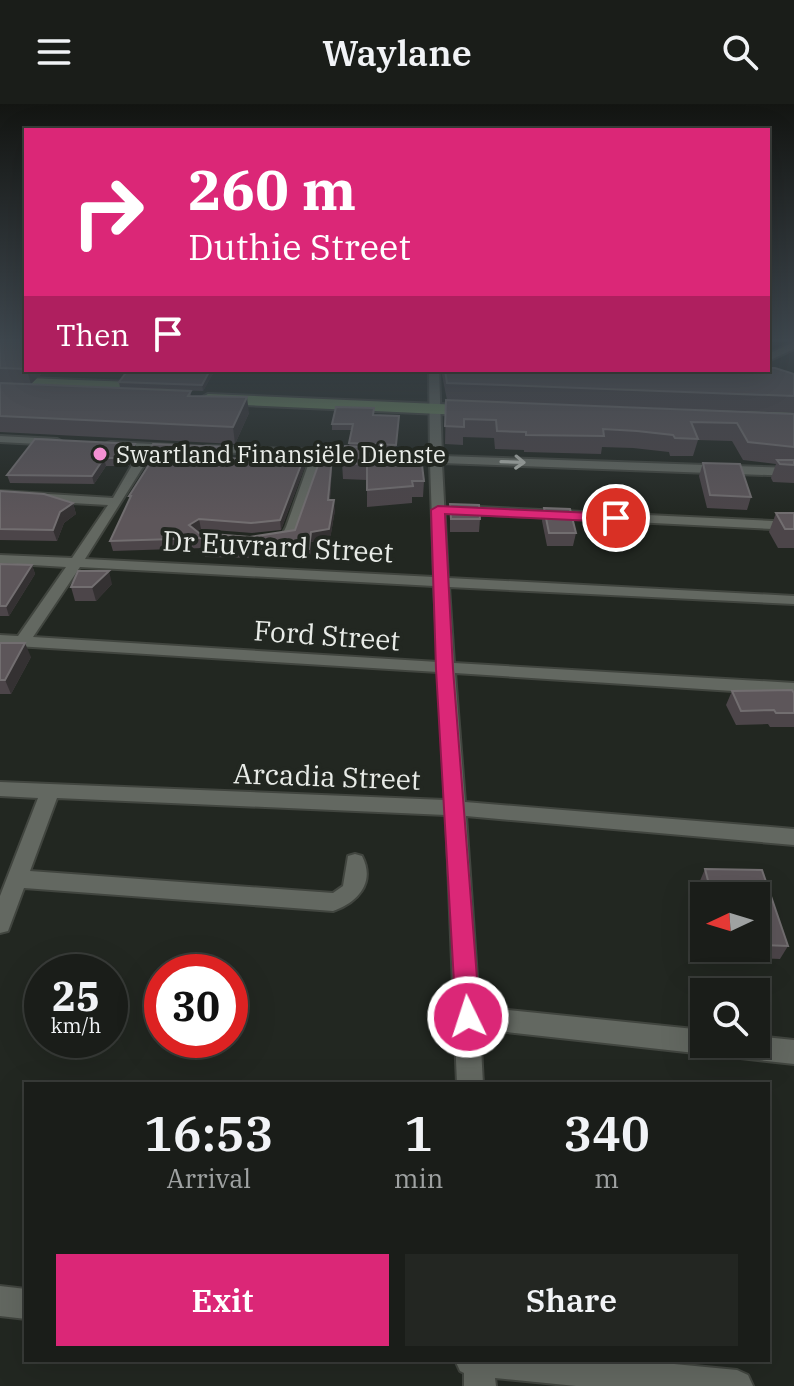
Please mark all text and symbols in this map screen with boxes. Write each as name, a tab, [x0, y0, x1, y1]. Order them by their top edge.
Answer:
text: Waylane	[322, 29, 472, 76]
icon: menu	[32, 30, 76, 74]
icon: search	[718, 30, 762, 74]
text: 260 m	[188, 153, 356, 225]
icon: right	[56, 160, 160, 264]
text: Duthie Street	[188, 223, 411, 270]
icon: arrive	[146, 312, 190, 356]
text: Then	[56, 315, 130, 354]
place label: Swartland Finansiële Dienste	[116, 438, 446, 470]
marker: Swartland Finansiële Dienste	[91, 445, 109, 463]
one-way arrow	[499, 455, 526, 470]
pin	[582, 484, 650, 552]
icon: arrive	[594, 496, 638, 540]
street label: Dr Euvrard Street	[162, 521, 395, 571]
street label: Ford Street	[252, 611, 402, 659]
street label: Arcadia Street	[233, 754, 421, 798]
north arrow	[690, 882, 770, 962]
map controls	[690, 882, 770, 1058]
speed limit sign: 30	[144, 954, 248, 1058]
text: 25	[52, 970, 100, 1022]
position arrow	[426, 975, 510, 1059]
button: search	[690, 978, 770, 1058]
text: km/h	[51, 1012, 101, 1039]
text: 16:53	[144, 1102, 274, 1164]
text: 1	[404, 1102, 433, 1164]
text: 340	[563, 1102, 650, 1164]
text: Arrival	[167, 1161, 251, 1195]
text: min	[394, 1161, 443, 1195]
text: m	[594, 1161, 619, 1195]
button: Exit	[56, 1254, 389, 1346]
button: Share	[405, 1254, 738, 1346]

